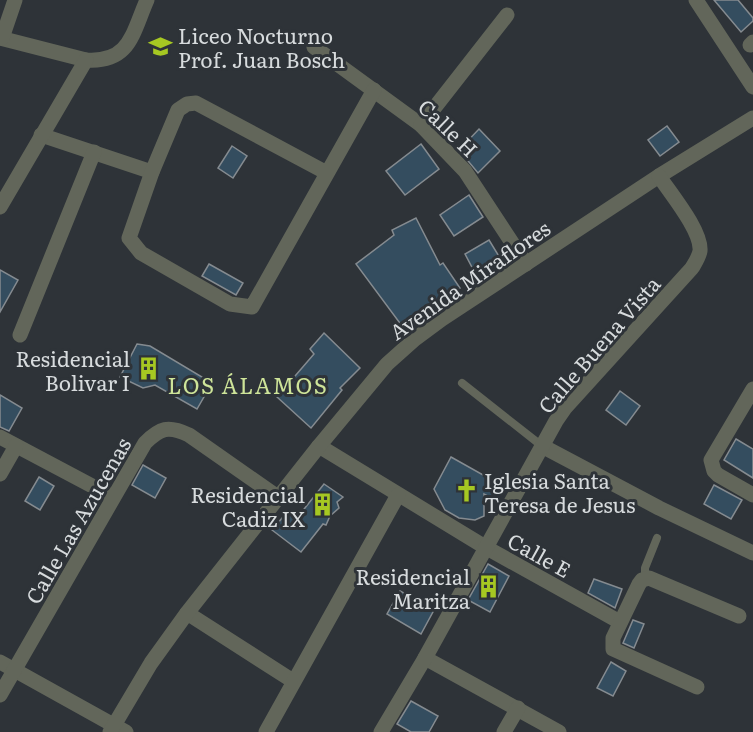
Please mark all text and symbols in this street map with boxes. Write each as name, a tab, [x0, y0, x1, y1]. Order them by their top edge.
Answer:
place label: Liceo Nocturno Prof. Juan Bosch	[178, 19, 345, 74]
school or university icon: Liceo Nocturno Prof. Juan Bosch	[147, 33, 173, 59]
street label: Calle H	[412, 91, 486, 163]
street label: Avenida Miraflores	[382, 212, 556, 346]
street label: Calle Buena Vista	[530, 268, 667, 419]
place label: Residencial Bolivar I	[15, 342, 130, 397]
building icon: Residencial Bolivar I	[135, 356, 161, 382]
district label: LOS ÁLAMOS	[168, 368, 328, 401]
street label: Calle Las Azucenas	[17, 431, 137, 609]
place label: Iglesia Santa Teresa de Jesus	[484, 464, 635, 519]
place label: Residencial Cadiz IX	[190, 478, 305, 533]
church icon: Iglesia Santa Teresa de Jesus	[453, 478, 479, 504]
building icon: Residencial Cadiz IX	[310, 492, 336, 518]
street label: Calle E	[503, 524, 577, 584]
place label: Residencial Maritza	[355, 560, 471, 615]
building icon: Residencial Maritza	[475, 574, 501, 600]

